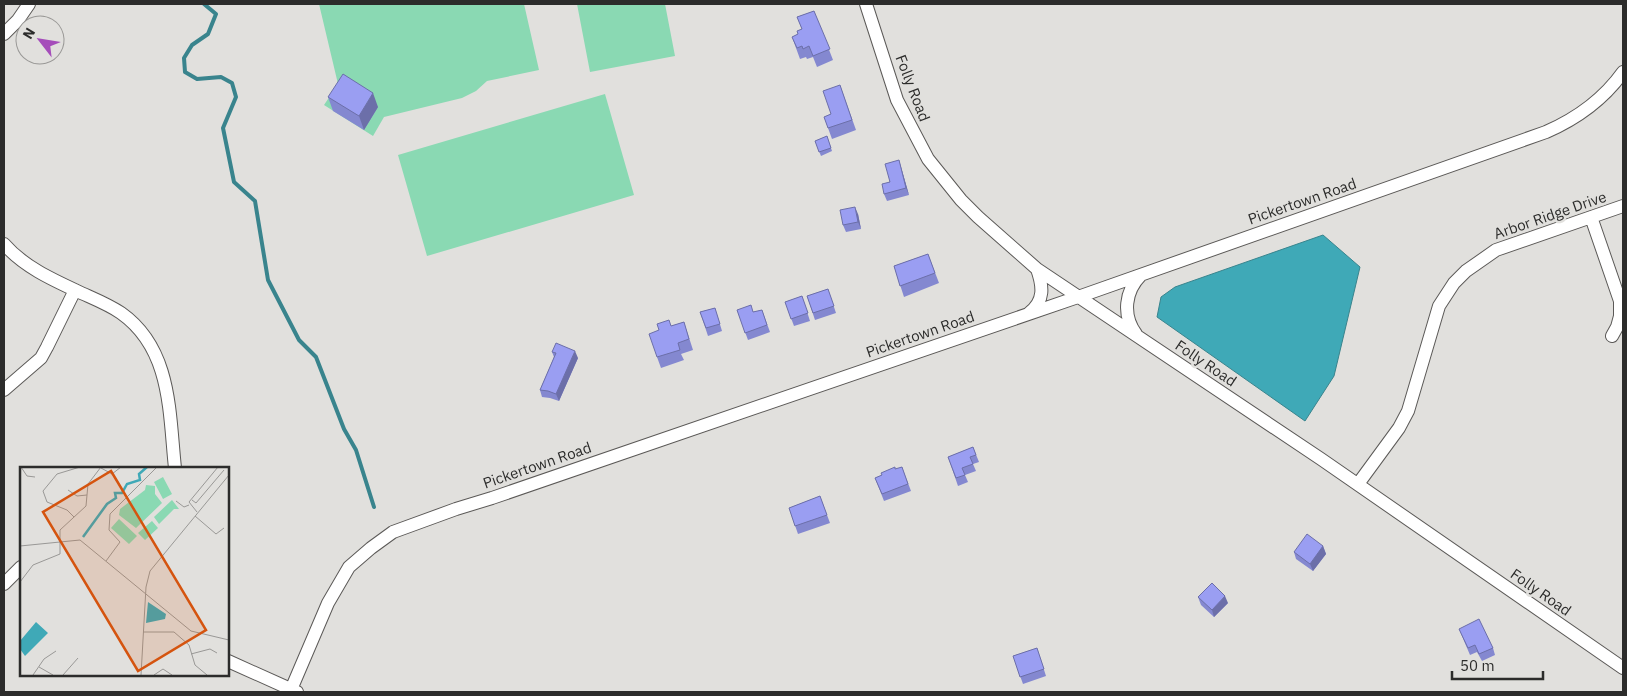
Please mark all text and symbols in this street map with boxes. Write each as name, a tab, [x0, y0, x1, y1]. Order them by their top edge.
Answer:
north arrow	[15, 15, 65, 65]
text: N	[19, 24, 39, 42]
street label: Folly Road	[892, 52, 934, 124]
street label: Pickertown Road	[1245, 174, 1359, 228]
street label: Arbor Ridge Drive	[1491, 187, 1609, 243]
street label: Pickertown Road	[863, 307, 977, 361]
street label: Folly Road	[1172, 336, 1240, 390]
street label: Pickertown Road	[480, 438, 594, 492]
inset map	[20, 467, 229, 676]
street label: Folly Road	[1507, 564, 1575, 620]
scale bar	[1452, 648, 1543, 680]
text: 50 m	[1460, 656, 1495, 675]

